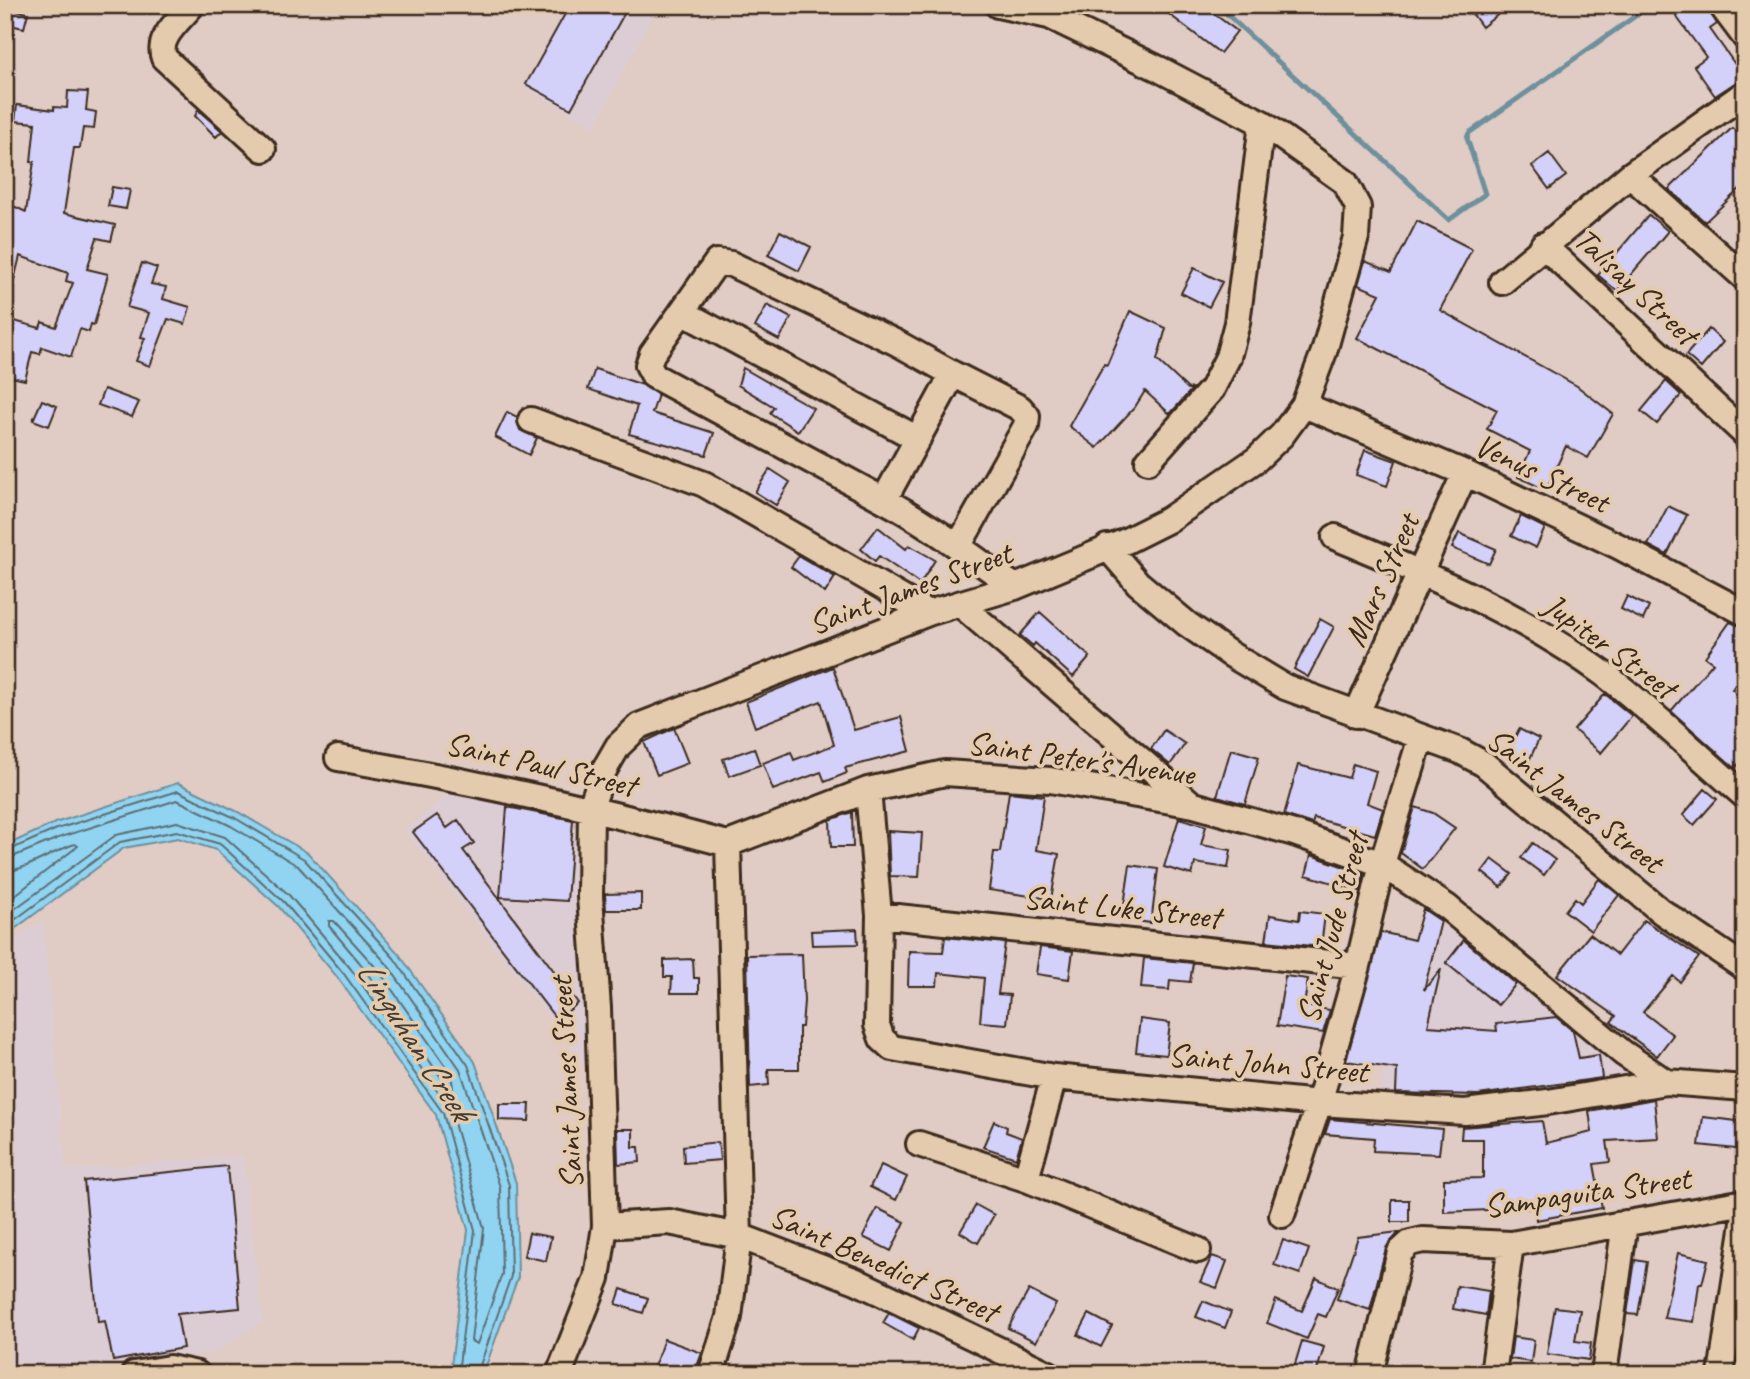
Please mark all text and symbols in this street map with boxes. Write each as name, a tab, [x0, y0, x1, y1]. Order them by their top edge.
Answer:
street label: Talisay Street	[1565, 218, 1710, 357]
street label: Venus Street	[1468, 424, 1619, 524]
street label: Mars Street	[1333, 504, 1430, 653]
street label: Saint James Street	[803, 531, 1020, 644]
street label: Jupiter Street	[1534, 583, 1688, 711]
street label: Saint James Street	[1478, 718, 1674, 884]
street label: Saint Peter's Avenue	[965, 721, 1199, 795]
street label: Saint Paul Street	[442, 722, 644, 807]
street label: Saint Jude Street	[1287, 825, 1379, 1027]
street label: Saint Luke Street	[1022, 876, 1227, 939]
water label: Linguhan Creek	[347, 951, 487, 1134]
street label: Saint James Street	[539, 973, 593, 1190]
street label: Saint John Street	[1166, 1033, 1373, 1093]
street label: Sampaguita Street	[1481, 1156, 1696, 1227]
street label: Saint Benedict Street	[764, 1194, 1008, 1334]

